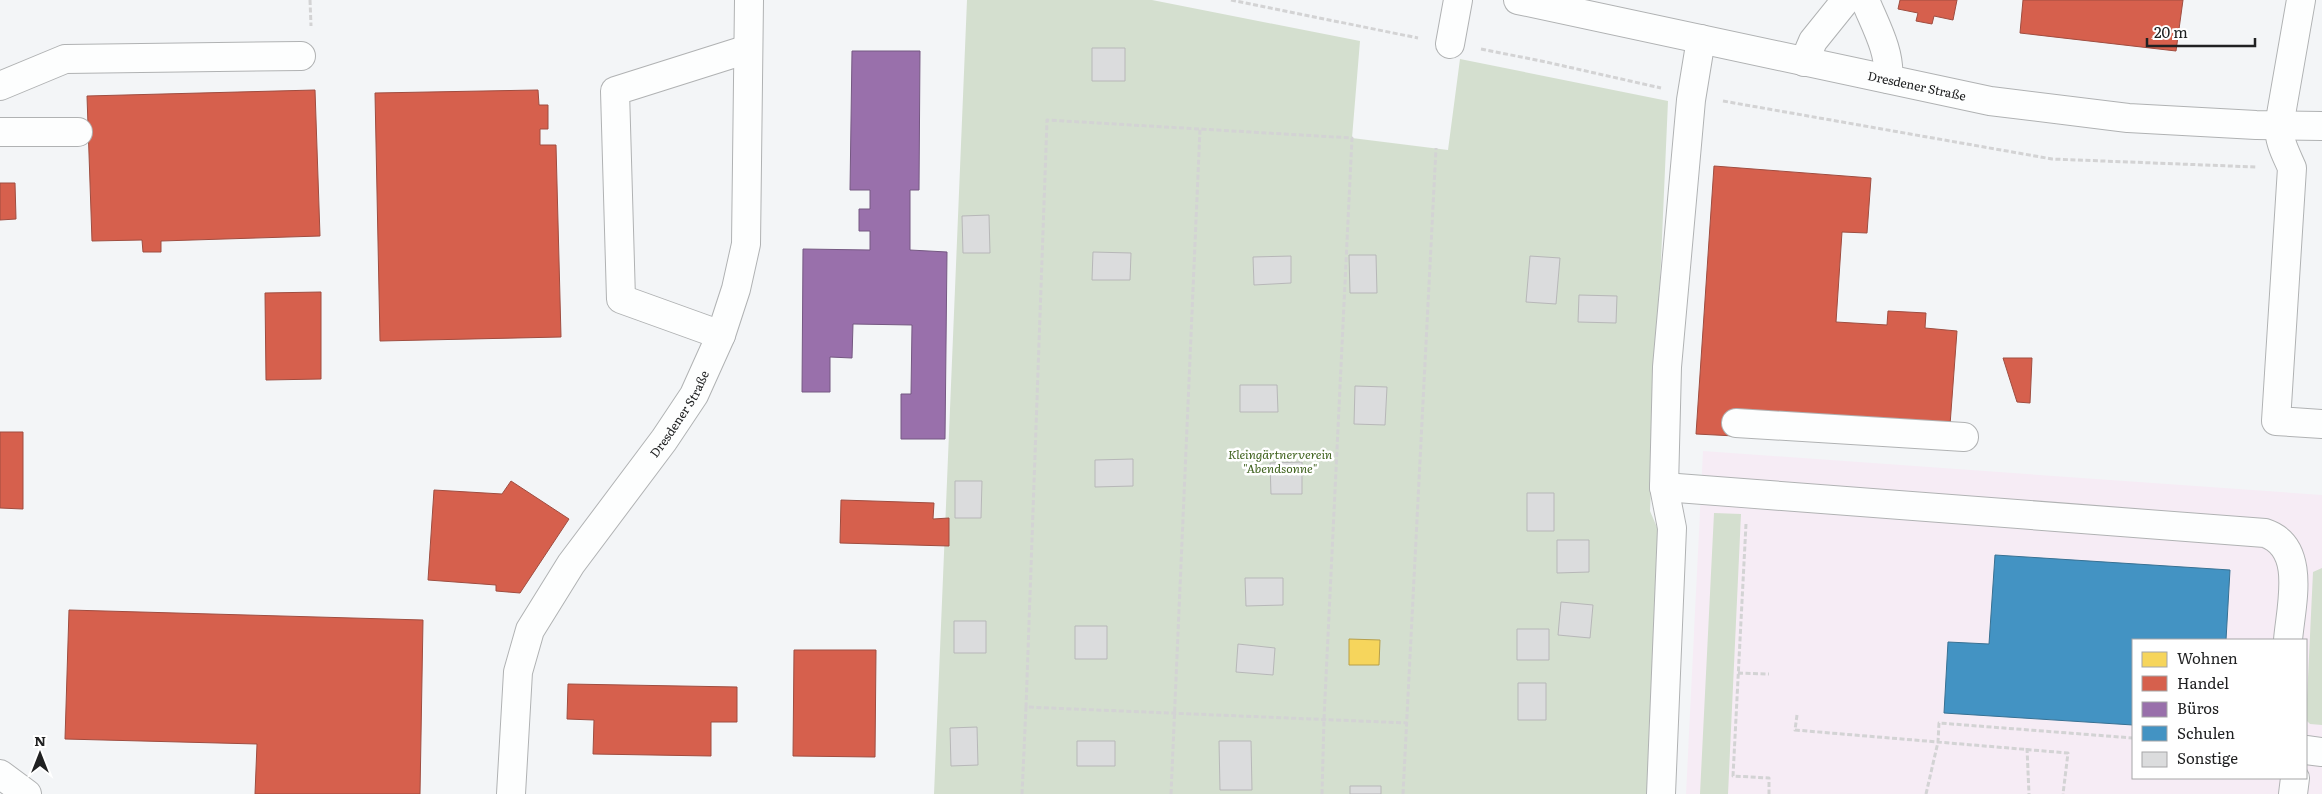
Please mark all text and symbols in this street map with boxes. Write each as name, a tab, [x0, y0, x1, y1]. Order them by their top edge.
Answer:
scale bar	[2147, 15, 2254, 47]
text: 20 m	[2154, 20, 2188, 43]
street label: Dresdener Straße	[1866, 66, 1968, 105]
street label: Dresdener Straße	[645, 367, 713, 461]
park label: Kleingärtnerverein "Abendsonne"	[1228, 445, 1332, 477]
legend	[2132, 639, 2307, 779]
text: Wohnen	[2177, 646, 2238, 669]
text: Handel	[2177, 671, 2229, 694]
text: Büros	[2177, 696, 2219, 719]
text: Schulen	[2177, 721, 2235, 744]
north arrow	[15, 729, 65, 779]
text: N	[34, 730, 46, 750]
text: Sonstige	[2177, 746, 2238, 769]

